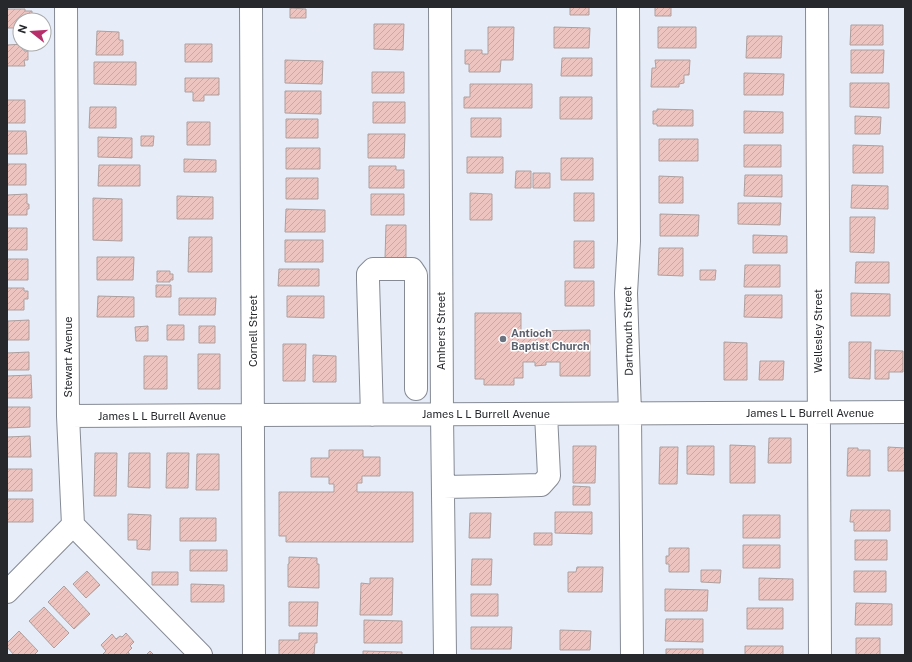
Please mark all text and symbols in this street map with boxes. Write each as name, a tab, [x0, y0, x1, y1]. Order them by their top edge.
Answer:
north arrow	[12, 12, 52, 52]
text: N	[15, 23, 29, 35]
street label: Dartmouth Street	[621, 286, 635, 376]
street label: Wellesley Street	[812, 289, 824, 373]
street label: Amherst Street	[435, 292, 447, 370]
street label: Cornell Street	[247, 295, 259, 367]
street label: Stewart Avenue	[62, 317, 74, 397]
place label: Antioch Baptist Church	[511, 327, 590, 352]
marker: Antioch Baptist Church	[498, 334, 508, 344]
street label: James L L Burrell Avenue	[746, 407, 874, 419]
street label: James L L Burrell Avenue	[422, 408, 550, 420]
street label: James L L Burrell Avenue	[98, 410, 226, 422]

